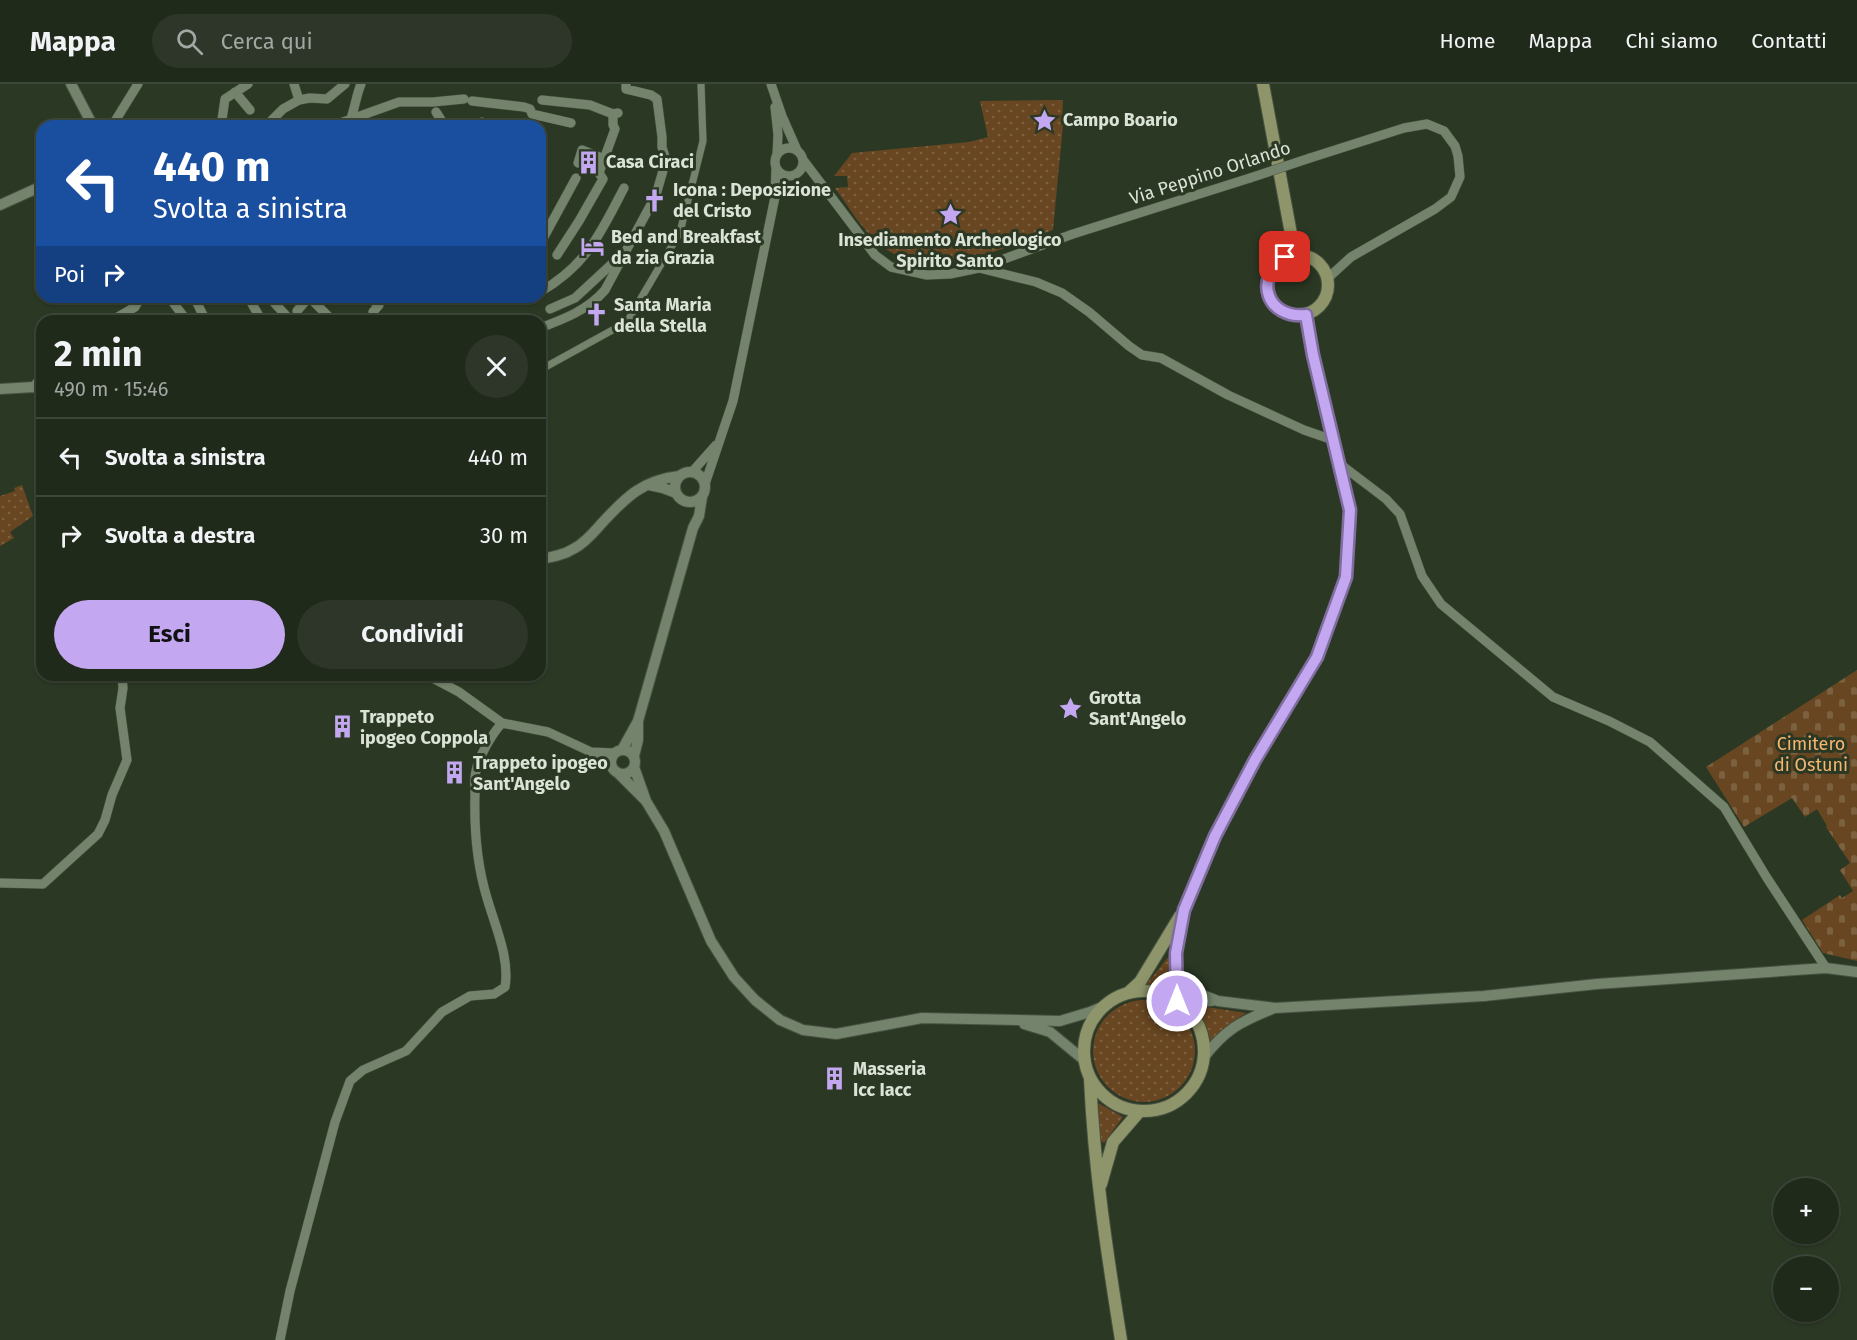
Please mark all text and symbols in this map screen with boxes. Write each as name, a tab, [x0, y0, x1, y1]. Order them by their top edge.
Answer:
search box	[152, 14, 572, 68]
text: Mappa	[30, 25, 116, 58]
icon: search	[173, 25, 206, 58]
text: Cerca qui	[221, 28, 313, 55]
text: Home	[1439, 28, 1495, 54]
text: Mappa	[1528, 28, 1592, 54]
text: Chi siamo	[1625, 28, 1718, 54]
text: Contatti	[1751, 28, 1827, 54]
place icon: Campo Boario	[1032, 107, 1058, 133]
place label: Campo Boario	[1063, 109, 1178, 131]
street label: Via Peppino Orlando	[1127, 137, 1293, 209]
text: 440 m	[153, 142, 270, 192]
icon: left	[54, 144, 132, 222]
building icon: Casa Ciraci	[575, 149, 601, 175]
place label: Casa Ciraci	[606, 151, 694, 173]
place label: Icona : Deposizione del Cristo	[673, 179, 831, 222]
church icon: Icona : Deposizione del Cristo	[642, 187, 668, 213]
text: Svolta a sinistra	[153, 193, 348, 225]
place icon: Insediamento Archeologico Spirito Santo	[937, 201, 963, 227]
place label: Bed and Breakfast da zia Grazia	[611, 226, 762, 269]
place label: Insediamento Archeologico Spirito Santo	[838, 229, 1062, 272]
pin	[1259, 231, 1310, 282]
hotel icon: Bed and Breakfast da zia Grazia	[580, 234, 606, 260]
icon: arrive	[1268, 240, 1301, 273]
icon: right	[97, 258, 130, 291]
text: Poi	[54, 261, 85, 288]
place label: Santa Maria della Stella	[614, 294, 712, 337]
church icon: Santa Maria della Stella	[583, 302, 609, 328]
text: 2 min	[54, 332, 143, 376]
button: close	[465, 335, 528, 398]
text: 490 m · 15:46	[54, 377, 168, 401]
icon: left	[54, 441, 87, 474]
text: Svolta a sinistra	[105, 444, 266, 471]
text: 440 m	[468, 444, 528, 471]
icon: right	[54, 519, 87, 552]
text: Svolta a destra	[105, 522, 255, 549]
text: 30 m	[480, 522, 528, 549]
button: Esci	[54, 600, 285, 669]
button: Condividi	[297, 600, 528, 669]
place label: Grotta Sant'Angelo	[1089, 687, 1186, 730]
place icon: Grotta Sant'Angelo	[1058, 695, 1084, 721]
place label: Trappeto ipogeo Coppola	[360, 706, 488, 749]
building icon: Trappeto ipogeo Coppola	[329, 714, 355, 740]
park label: Cimitero di Ostuni	[1774, 733, 1848, 776]
place label: Trappeto ipogeo Sant'Angelo	[473, 752, 608, 795]
building icon: Trappeto ipogeo Sant'Angelo	[442, 760, 468, 786]
position arrow	[1145, 969, 1209, 1033]
place label: Masseria Icc Iacc	[853, 1058, 926, 1101]
building icon: Masseria Icc Iacc	[822, 1066, 848, 1092]
map controls	[1773, 1178, 1839, 1322]
button: +	[1773, 1178, 1839, 1244]
button: −	[1773, 1256, 1839, 1322]

